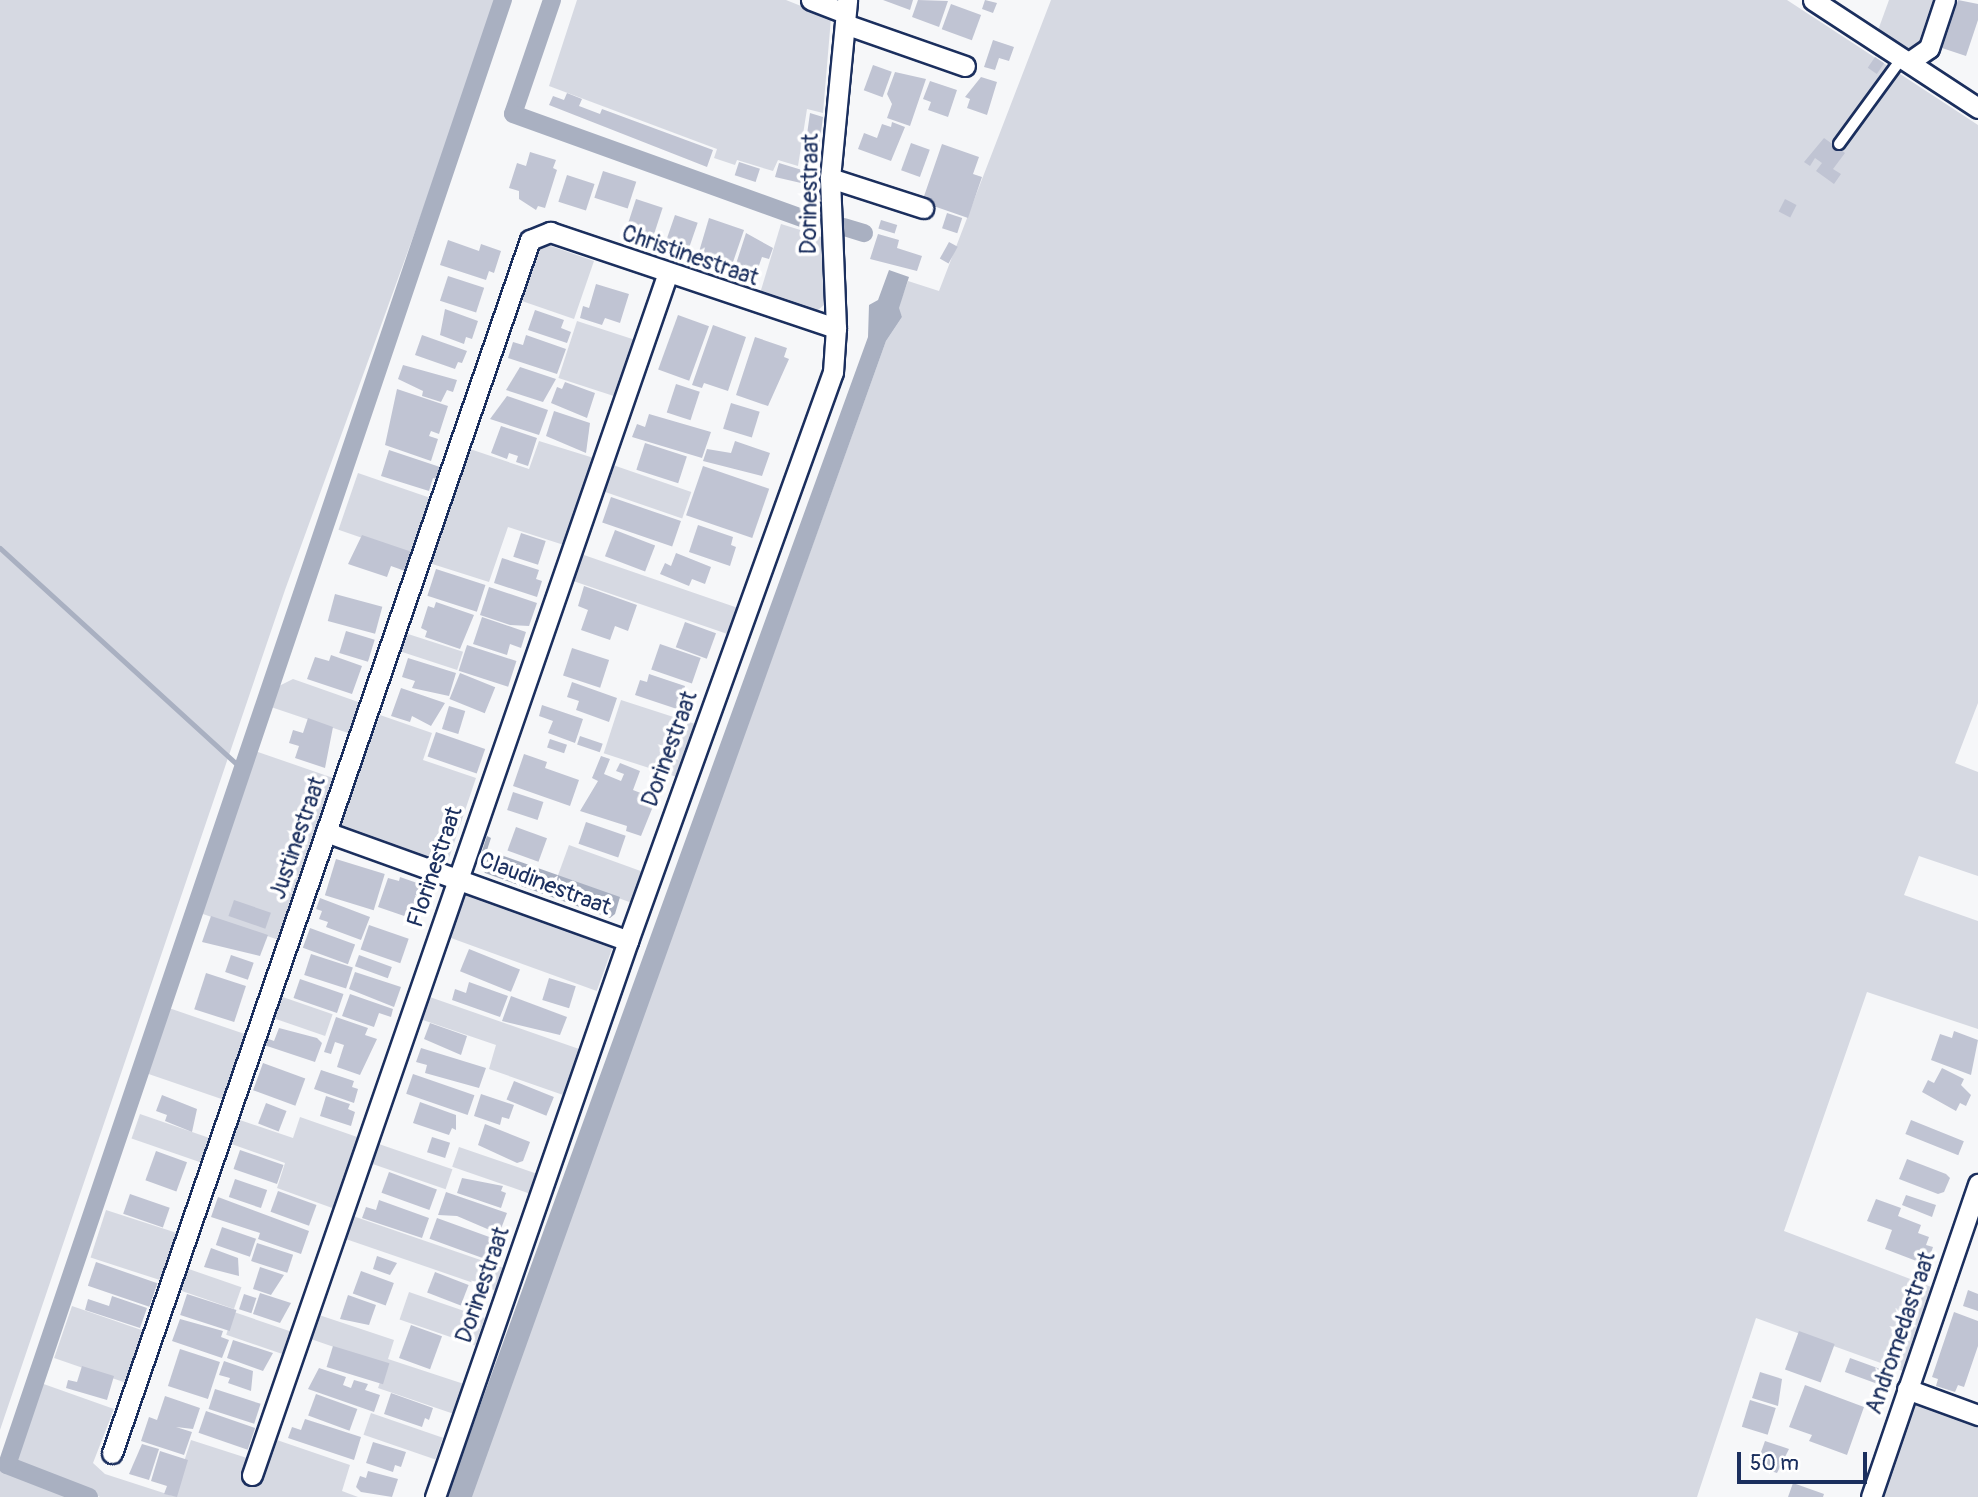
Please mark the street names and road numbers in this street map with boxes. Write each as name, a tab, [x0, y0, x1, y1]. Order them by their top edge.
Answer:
street label: Dorinestraat	[795, 133, 825, 255]
street label: Christinestraat	[618, 220, 762, 292]
street label: Dorinestraat	[636, 687, 704, 811]
street label: Justinestraat	[264, 773, 332, 903]
street label: Florinestraat	[401, 803, 469, 931]
street label: Claudinestraat	[475, 846, 615, 922]
street label: Dorinestraat	[450, 1223, 516, 1347]
street label: Andromedastraat	[1860, 1248, 1942, 1418]

